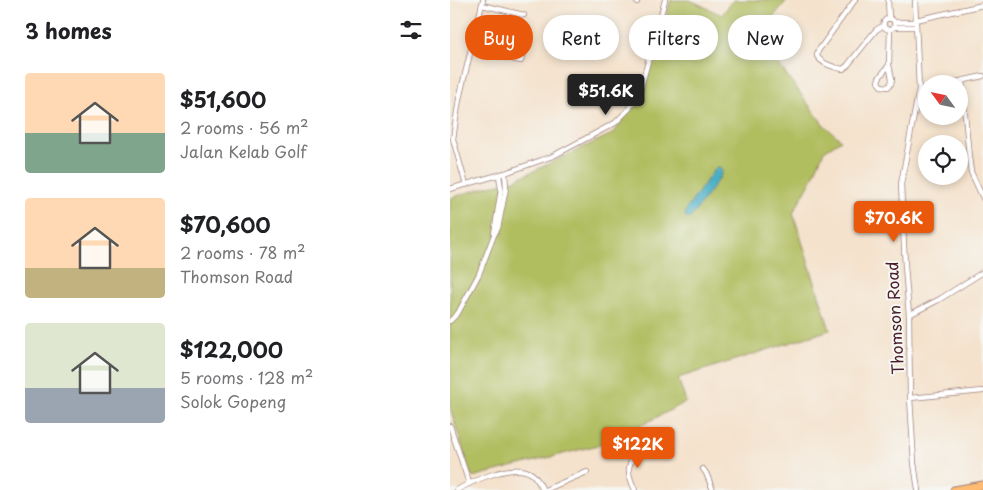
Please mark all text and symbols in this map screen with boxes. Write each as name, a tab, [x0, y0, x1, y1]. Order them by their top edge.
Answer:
text: 3 homes	[25, 14, 112, 46]
chip: Buy	[465, 15, 533, 60]
chip: Rent	[543, 15, 619, 60]
chip: Filters	[629, 15, 718, 60]
chip: New	[728, 15, 802, 60]
icon: filters	[397, 16, 425, 44]
pin: $51.6K	[565, 74, 647, 116]
north arrow	[918, 75, 968, 125]
map controls	[918, 75, 968, 185]
text: $51.6K	[578, 78, 634, 102]
text: $51,600	[180, 83, 266, 115]
icon: home	[65, 93, 125, 153]
text: 2 rooms · 56 m²	[180, 115, 309, 139]
button: locate	[918, 135, 968, 185]
text: Jalan Kelab Golf	[180, 139, 307, 163]
pin: $70.6K	[853, 200, 935, 243]
text: $70.6K	[865, 205, 923, 229]
text: $70,600	[180, 208, 271, 240]
icon: home	[65, 218, 125, 278]
text: 2 rooms · 78 m²	[180, 240, 306, 264]
street label: Thomson Road	[879, 261, 909, 375]
text: Thomson Road	[180, 264, 293, 288]
text: $122,000	[180, 333, 283, 365]
icon: home	[65, 343, 125, 403]
text: 5 rooms · 128 m²	[180, 365, 313, 389]
text: Solok Gopeng	[180, 389, 286, 413]
pin: $122K	[603, 426, 673, 469]
text: $122K	[612, 431, 664, 455]

